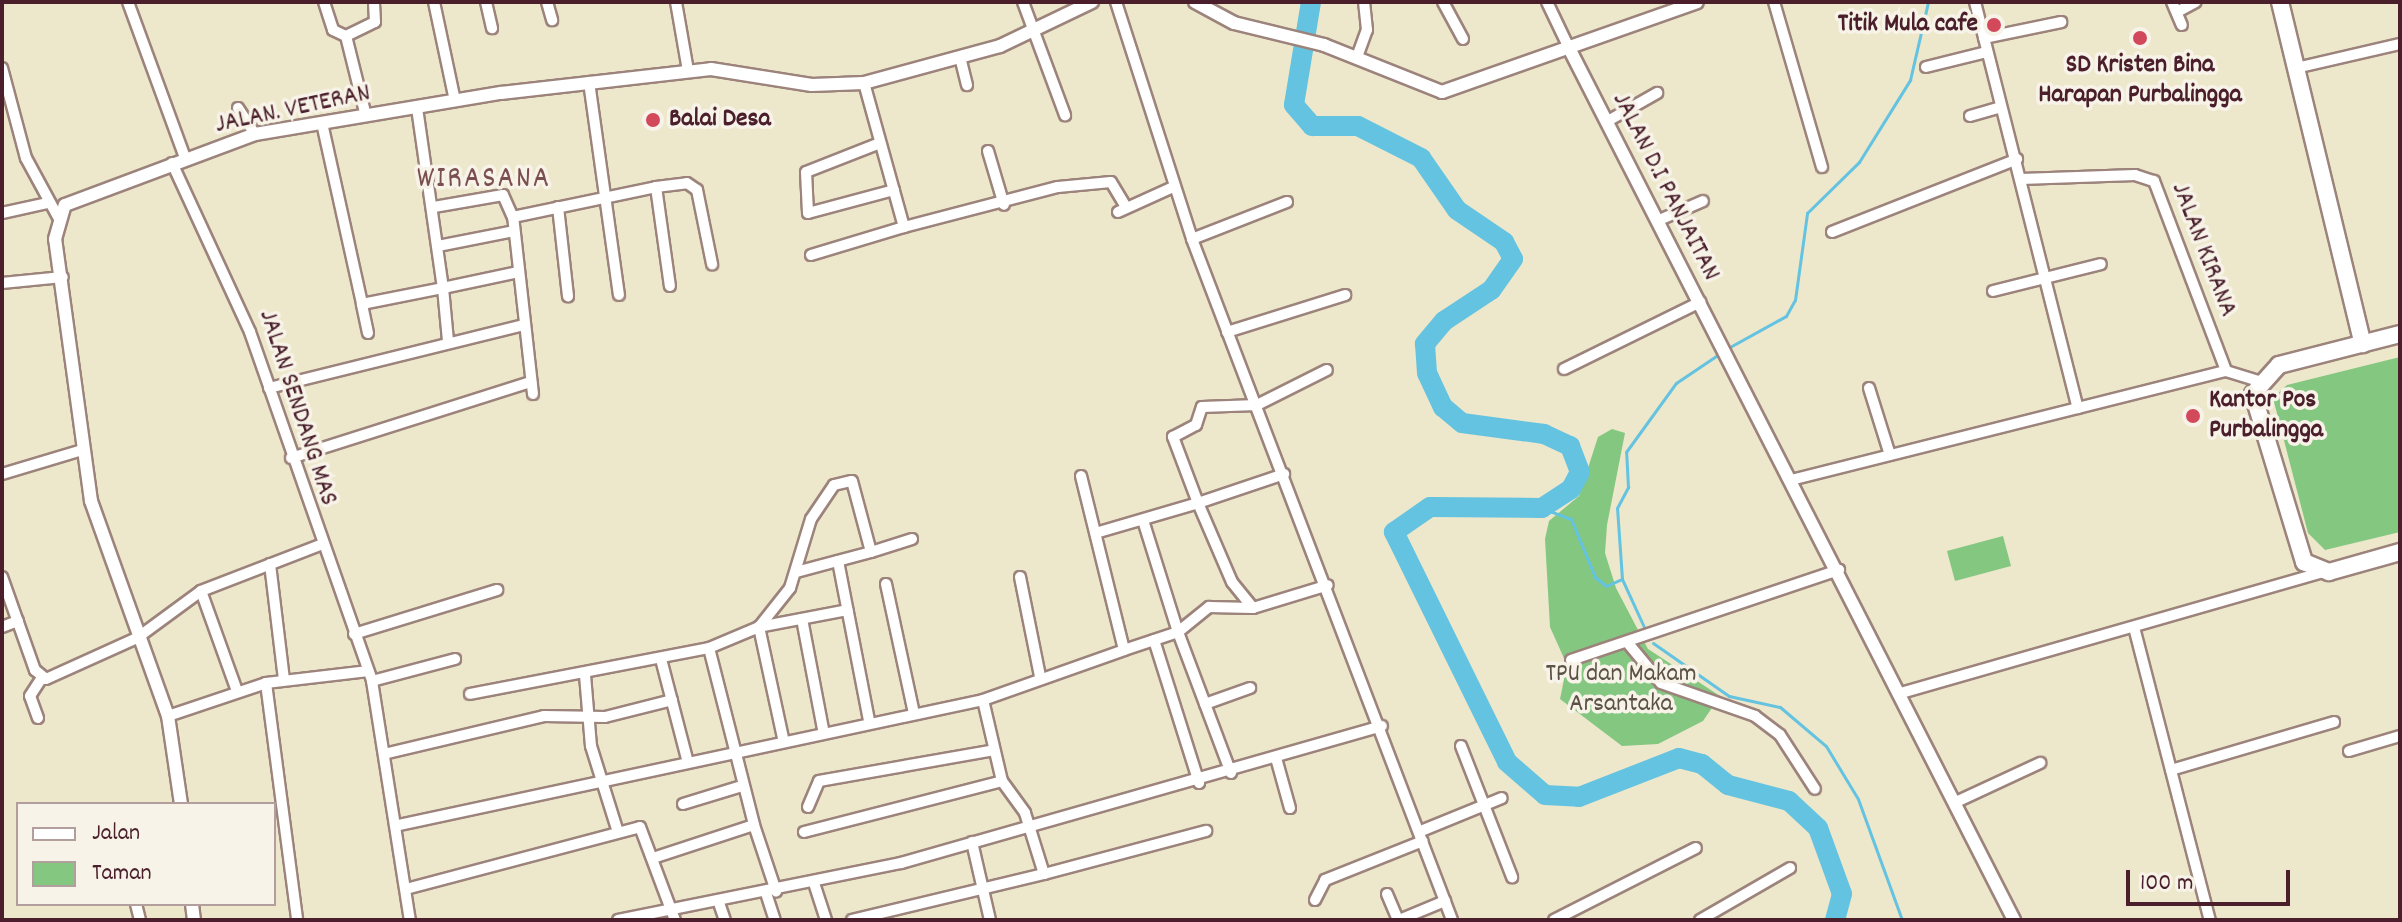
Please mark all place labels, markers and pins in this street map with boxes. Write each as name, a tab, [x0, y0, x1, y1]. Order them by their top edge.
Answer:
place label: Titik Mula cafe	[1838, 9, 1978, 41]
marker: Titik Mula cafe	[1985, 16, 2003, 34]
marker: SD Kristen Bina Harapan Purbalingga	[2131, 29, 2149, 47]
place label: SD Kristen Bina Harapan Purbalingga	[2038, 50, 2242, 112]
place label: Balai Desa	[669, 104, 771, 136]
marker: Balai Desa	[644, 111, 662, 129]
place label: Kantor Pos Purbalingga	[2209, 385, 2323, 446]
marker: Kantor Pos Purbalingga	[2184, 407, 2202, 425]

